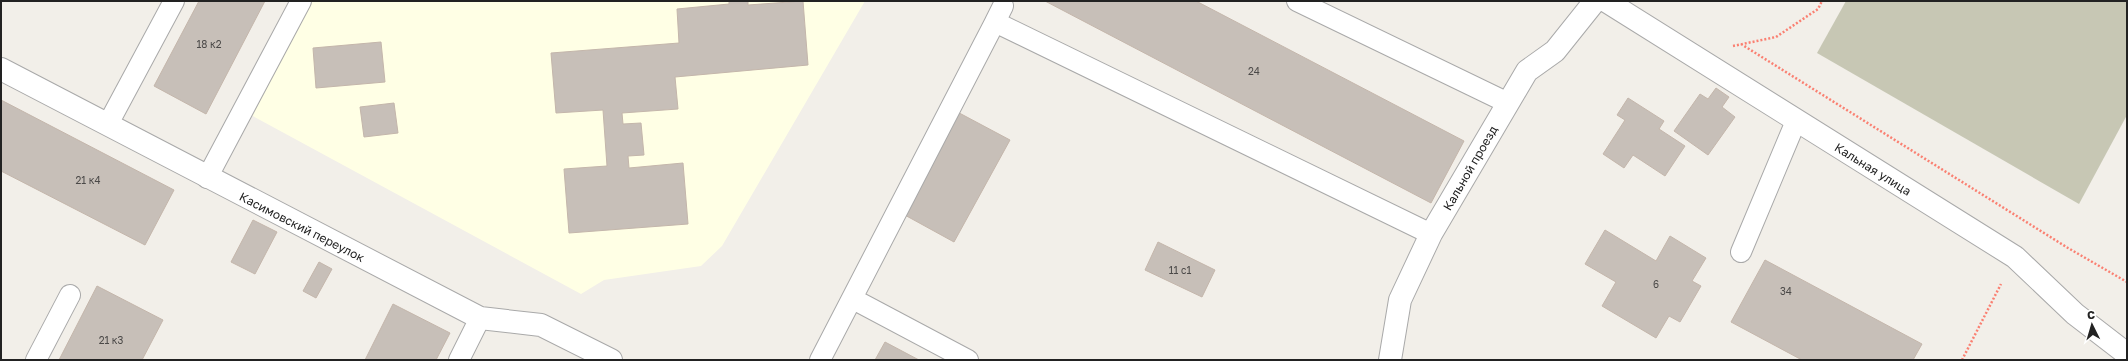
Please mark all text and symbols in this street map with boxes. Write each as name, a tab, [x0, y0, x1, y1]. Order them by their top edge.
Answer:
house number: 18 к2	[197, 38, 222, 50]
house number: 24	[1248, 65, 1260, 77]
street label: Кальной проезд	[1440, 123, 1500, 213]
street label: Кальная улица	[1832, 139, 1914, 199]
house number: 21 к4	[76, 174, 101, 186]
street label: Касимовский переулок	[237, 189, 367, 265]
house number: 11 с1	[1169, 264, 1191, 276]
house number: 6	[1653, 278, 1659, 290]
house number: 34	[1780, 285, 1792, 297]
north arrow	[2072, 305, 2112, 345]
text: С	[2087, 308, 2096, 321]
house number: 21 к3	[99, 334, 124, 346]

